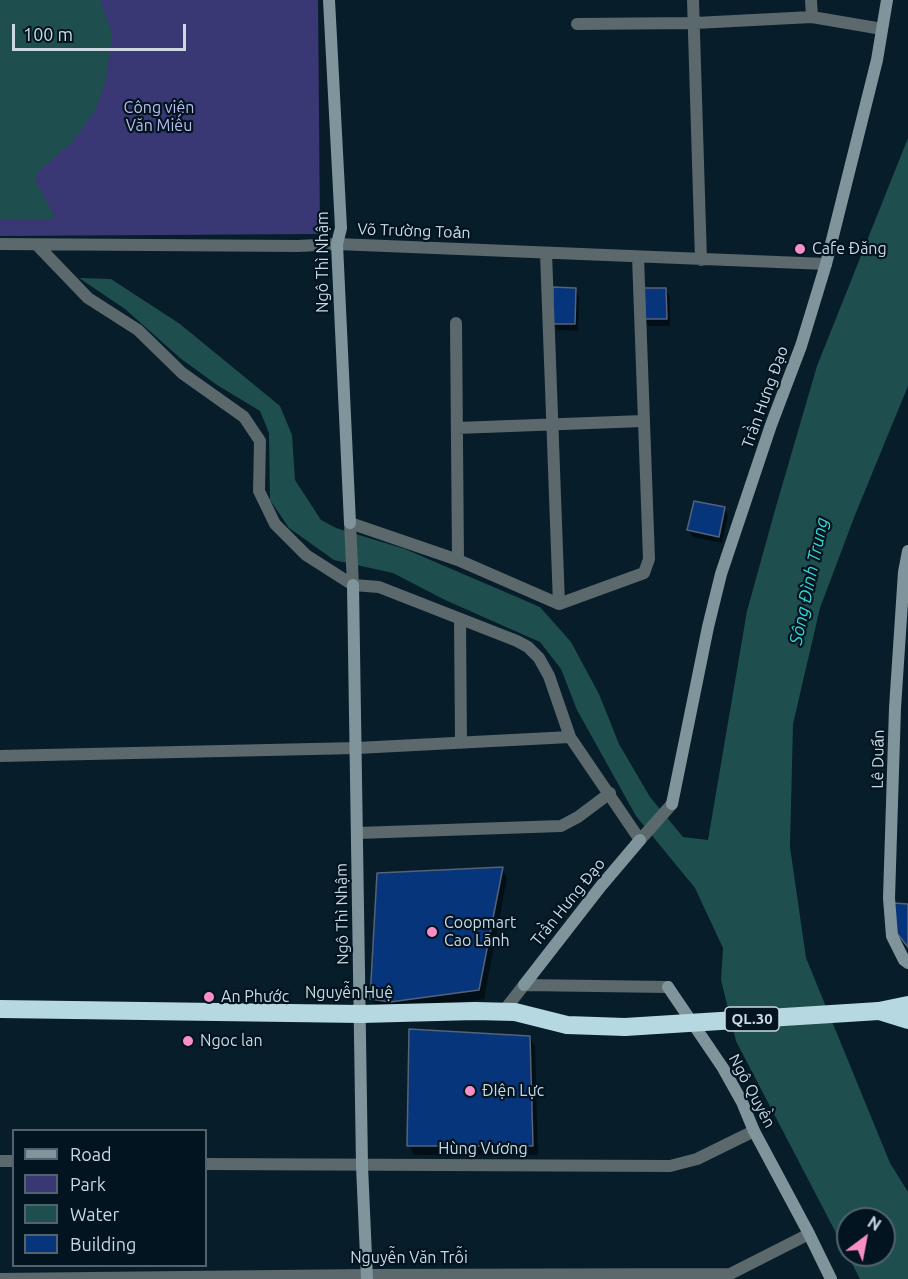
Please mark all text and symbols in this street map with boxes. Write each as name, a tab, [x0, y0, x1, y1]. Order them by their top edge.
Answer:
scale bar	[15, 12, 189, 50]
text: 100 m	[23, 24, 73, 44]
park label: Công viên Văn Miếu	[124, 98, 194, 136]
street label: Ngô Thì Nhậm	[313, 211, 333, 313]
street label: Võ Trường Toản	[357, 219, 471, 243]
place label: Cafe Đăng	[812, 239, 887, 259]
marker: Cafe Đăng	[793, 242, 807, 256]
street label: Trần Hưng Đạo	[738, 343, 792, 451]
water label: Sông Đình Trung	[785, 515, 833, 647]
street label: Lê Duẩn	[868, 729, 888, 789]
street label: Trần Hưng Đạo	[527, 854, 609, 950]
street label: Ngô Thì Nhậm	[332, 863, 352, 965]
place label: Coopmart Cao Lãnh	[444, 913, 516, 951]
marker: Coopmart Cao Lãnh	[425, 925, 439, 939]
street label: Nguyễn Huệ	[305, 983, 393, 1003]
place label: An Phước	[221, 987, 289, 1007]
marker: An Phước	[202, 990, 216, 1004]
road number: QL.30	[725, 1007, 779, 1031]
place label: Ngoc lan	[200, 1031, 263, 1051]
marker: Ngoc lan	[181, 1034, 195, 1048]
street label: Ngô Quyền	[725, 1051, 779, 1131]
place label: ĐIện Lực	[482, 1081, 544, 1101]
marker: ĐIện Lực	[463, 1084, 477, 1098]
legend	[12, 1129, 207, 1267]
street label: Hùng Vương	[438, 1139, 528, 1159]
text: Road	[70, 1144, 112, 1164]
text: Park	[70, 1174, 106, 1194]
text: Water	[70, 1204, 119, 1224]
north arrow	[836, 1207, 896, 1267]
text: N	[865, 1213, 884, 1234]
text: Building	[70, 1234, 136, 1254]
street label: Nguyễn Văn Trỗi	[350, 1248, 468, 1268]

